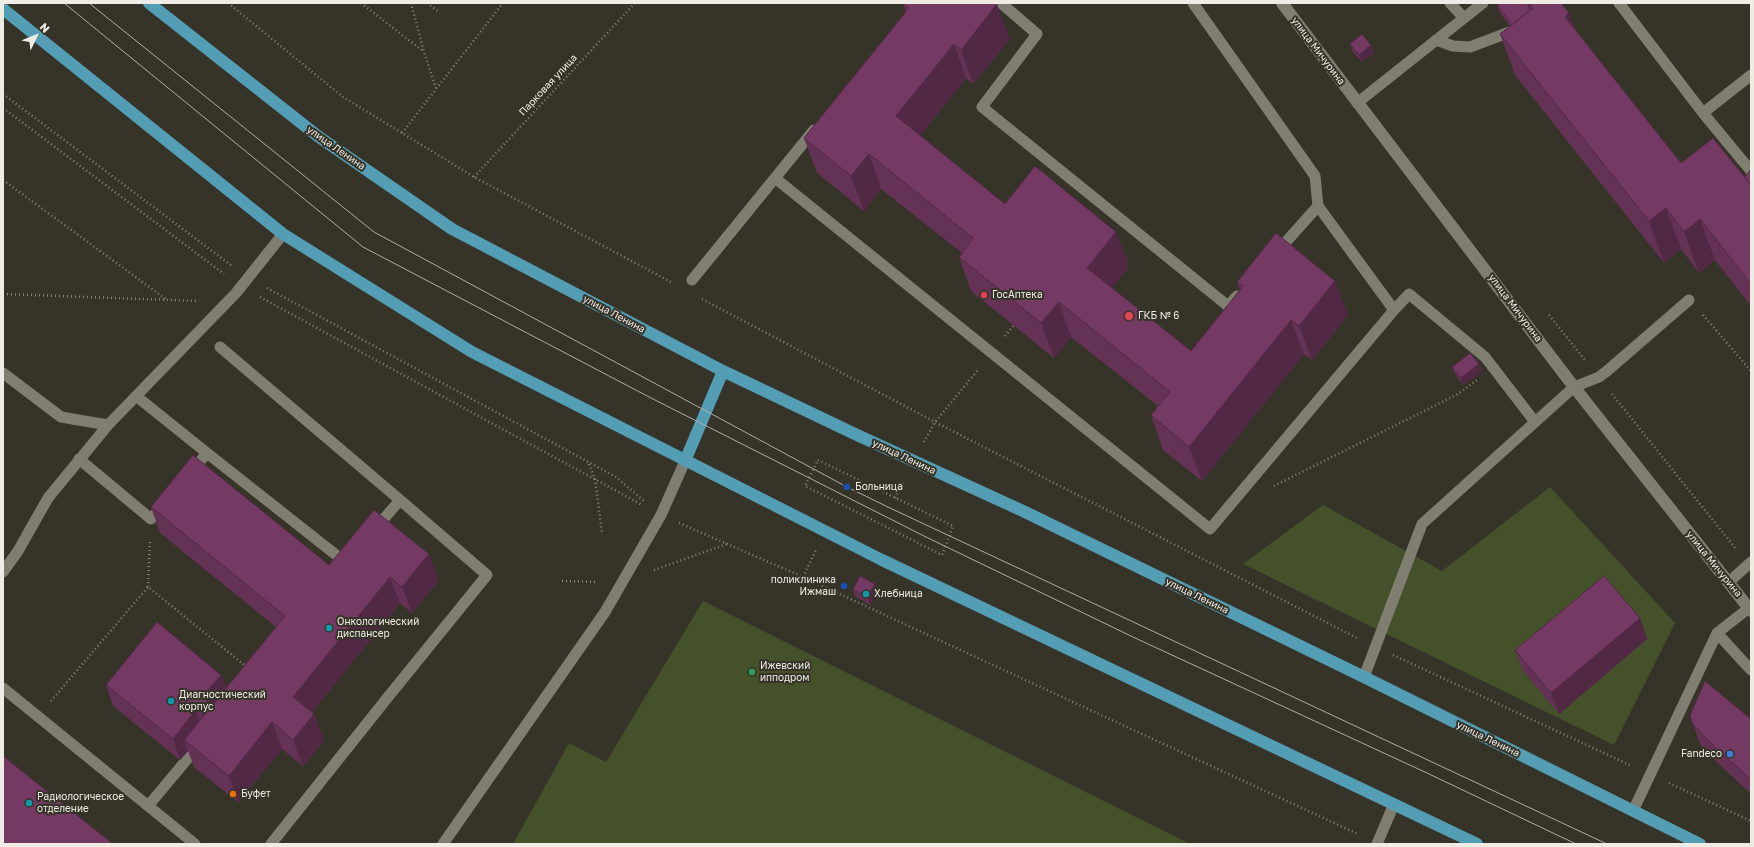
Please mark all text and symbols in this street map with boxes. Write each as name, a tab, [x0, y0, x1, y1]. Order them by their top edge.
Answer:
street label: улица Мичурина	[1289, 15, 1347, 87]
north arrow	[16, 16, 56, 56]
text: N	[38, 20, 53, 35]
street label: Парковая улица	[516, 52, 580, 118]
street label: улица Ленина	[304, 123, 368, 173]
street label: улица Мичурина	[1486, 272, 1544, 344]
place label: ГосАптека	[992, 289, 1043, 301]
marker: ГосАптека	[979, 290, 989, 300]
street label: улица Ленина	[581, 293, 647, 335]
marker: ГКБ № 6	[1123, 310, 1135, 322]
place label: ГКБ № 6	[1138, 310, 1179, 322]
street label: улица Ленина	[870, 437, 938, 477]
place label: Больница	[855, 481, 903, 493]
marker: Больница	[842, 482, 852, 492]
street label: улица Мичурина	[1684, 528, 1744, 600]
place label: поликлиника Ижмаш	[771, 574, 836, 598]
street label: улица Ленина	[1163, 576, 1231, 616]
marker: поликлиника Ижмаш	[839, 581, 849, 591]
place label: Хлебница	[874, 588, 923, 600]
marker: Хлебница	[861, 589, 871, 599]
place label: Онкологический диспансер	[337, 616, 419, 640]
marker: Онкологический диспансер	[324, 623, 334, 633]
place label: Ижевский ипподром	[760, 660, 810, 684]
marker: Ижевский ипподром	[747, 667, 757, 677]
place label: Диагностический корпус	[179, 689, 266, 712]
marker: Диагностический корпус	[166, 696, 176, 706]
street label: улица Ленина	[1454, 719, 1522, 759]
place label: Fandeco	[1681, 748, 1722, 760]
marker: Fandeco	[1725, 749, 1735, 759]
place label: Буфет	[241, 788, 271, 800]
marker: Буфет	[228, 789, 238, 799]
place label: Радиологическое отделение	[37, 791, 124, 814]
marker: Радиологическое отделение	[24, 798, 34, 808]

